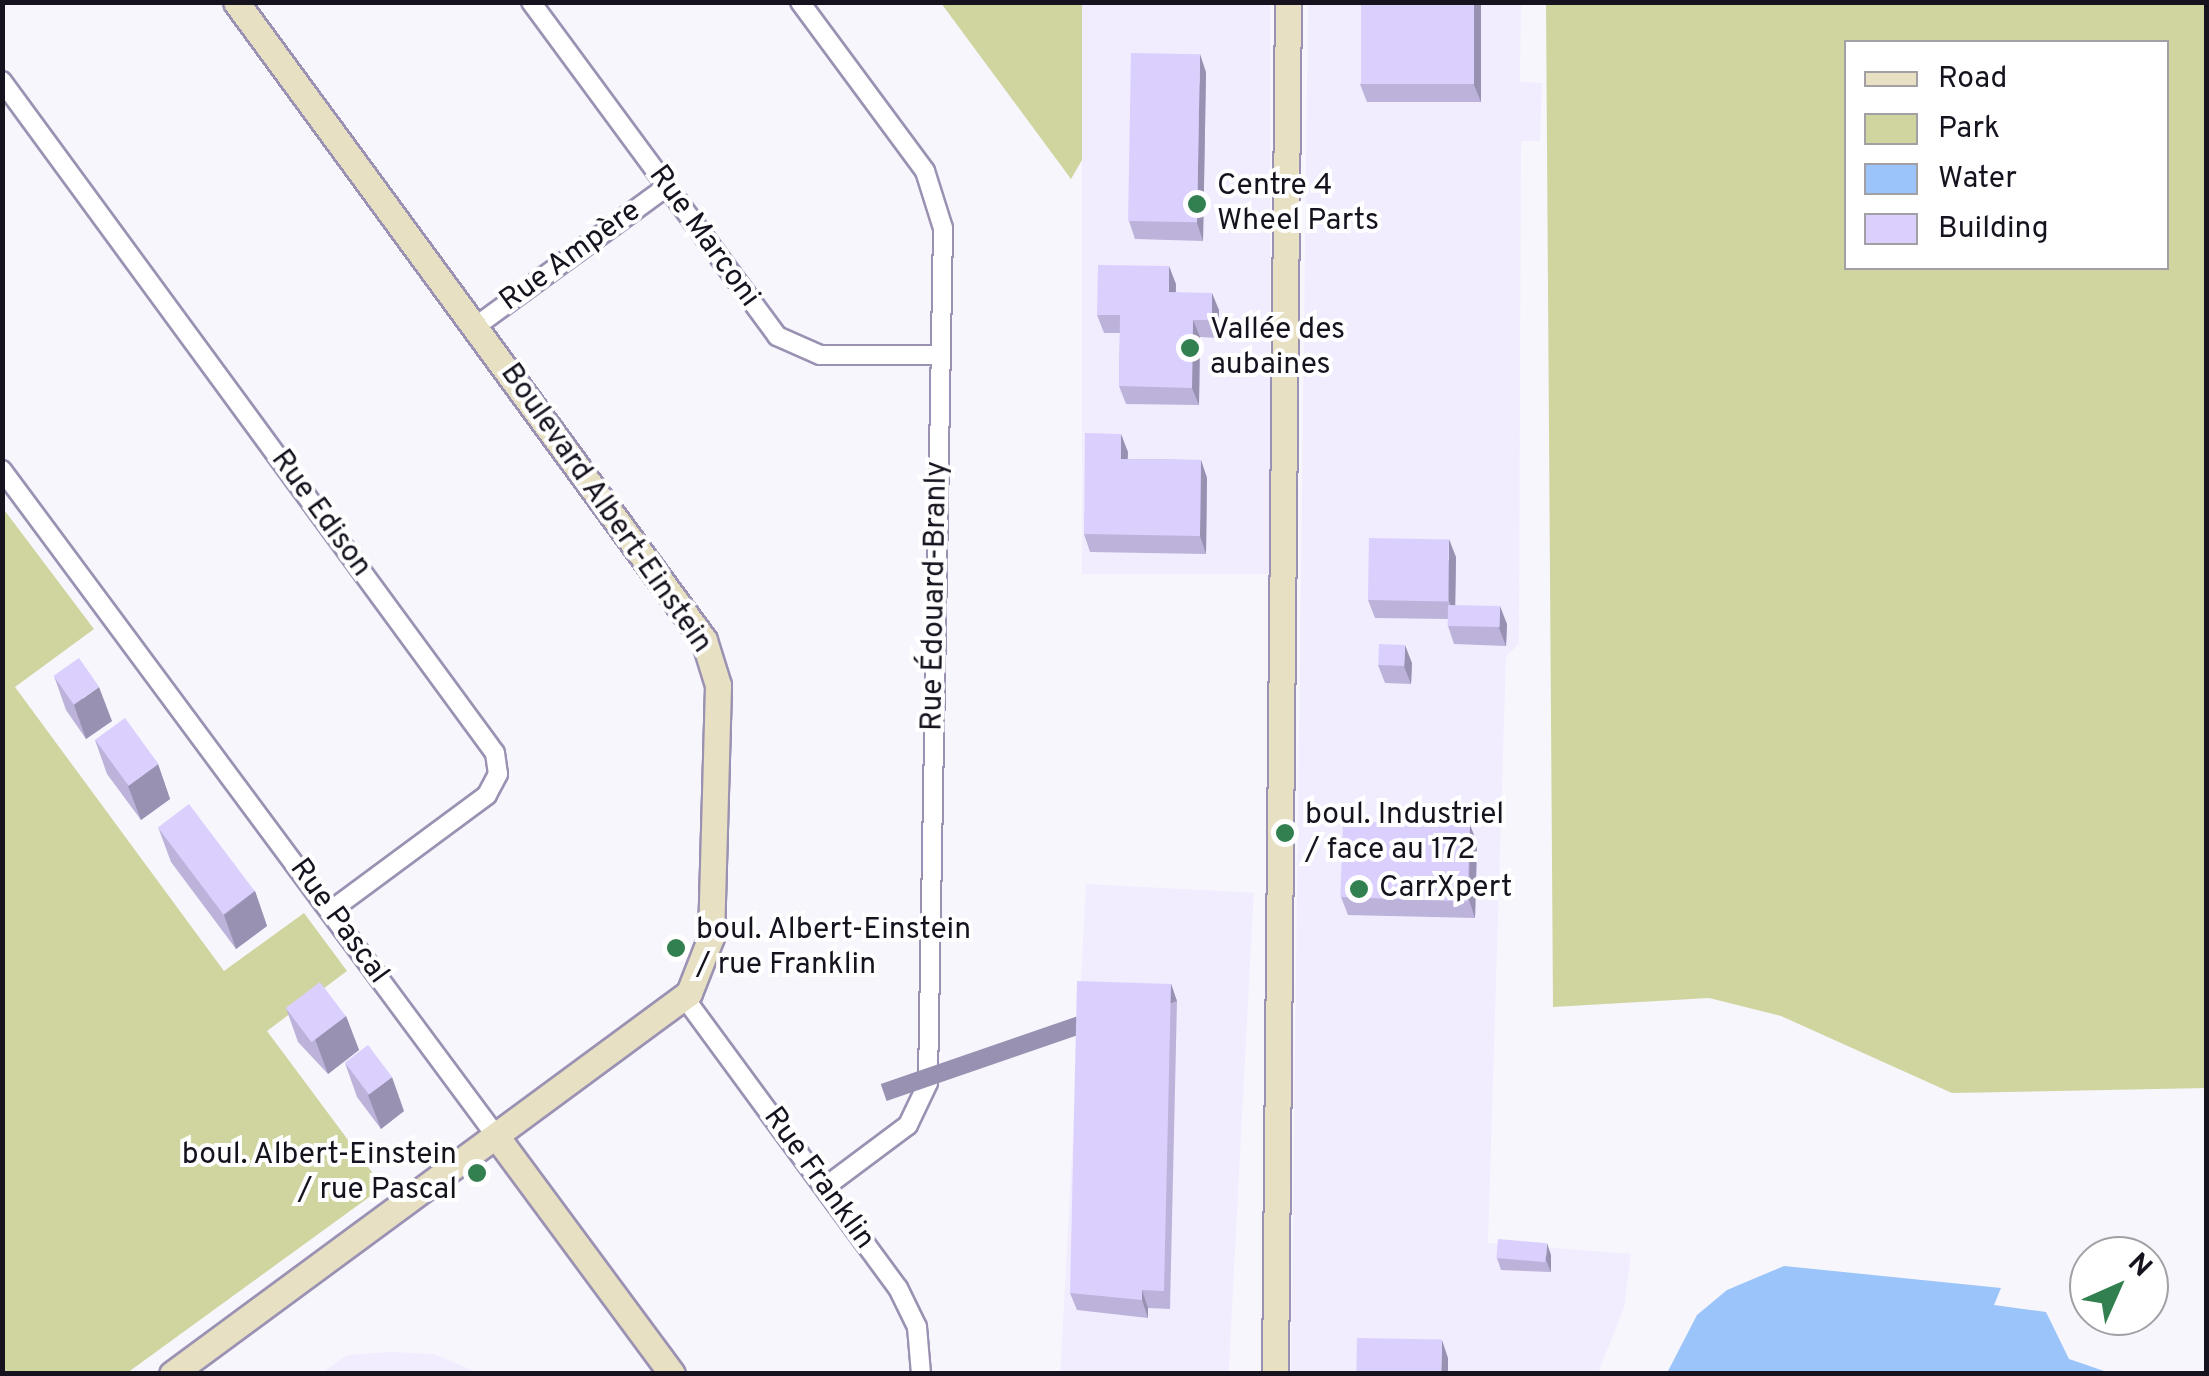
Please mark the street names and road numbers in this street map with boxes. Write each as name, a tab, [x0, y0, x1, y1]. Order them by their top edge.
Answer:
street label: Rue Marconi	[640, 159, 766, 315]
street label: Rue Ampère	[493, 194, 649, 320]
street label: Boulevard Albert-Einstein	[491, 357, 719, 661]
street label: Rue Edison	[262, 444, 378, 584]
street label: Rue Édouard-Branly	[916, 461, 956, 731]
street label: Rue Pascal	[281, 853, 395, 991]
street label: Rue Franklin	[755, 1101, 881, 1257]

